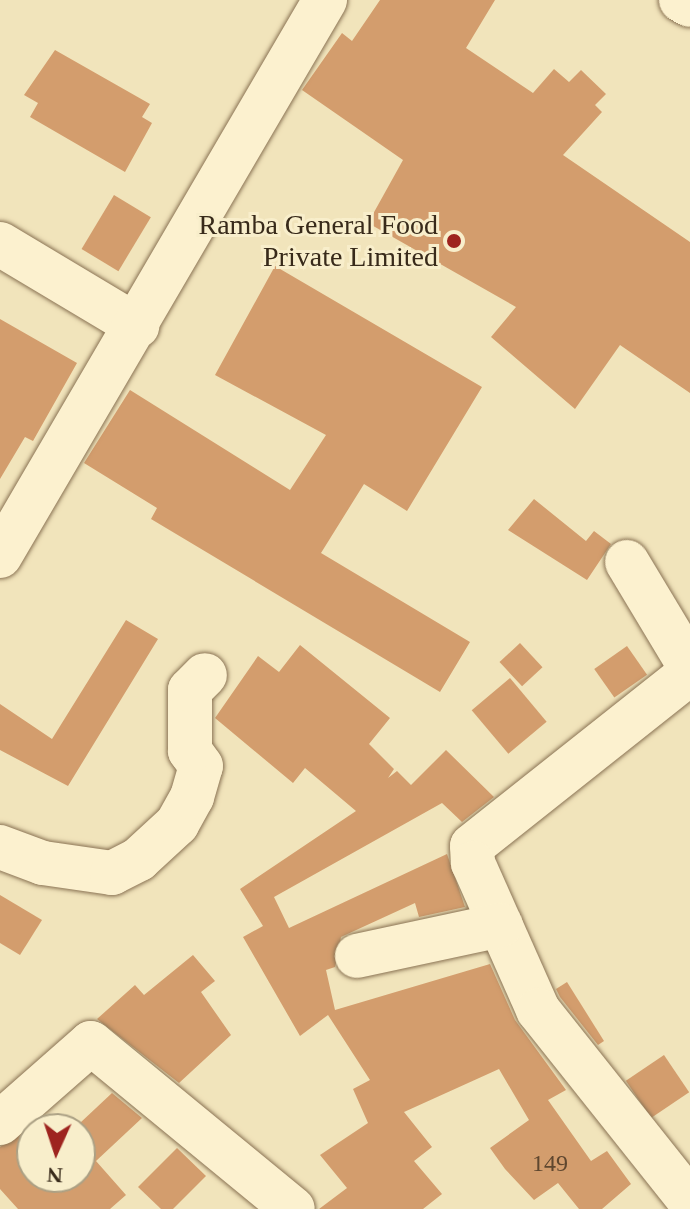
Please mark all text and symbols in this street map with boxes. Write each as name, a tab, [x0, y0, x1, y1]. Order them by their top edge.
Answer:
place label: Ramba General Food Private Limited	[199, 208, 438, 274]
marker: Ramba General Food Private Limited	[445, 232, 463, 250]
north arrow	[16, 1113, 96, 1193]
house number: 149	[532, 1150, 568, 1178]
text: N	[46, 1163, 63, 1188]

